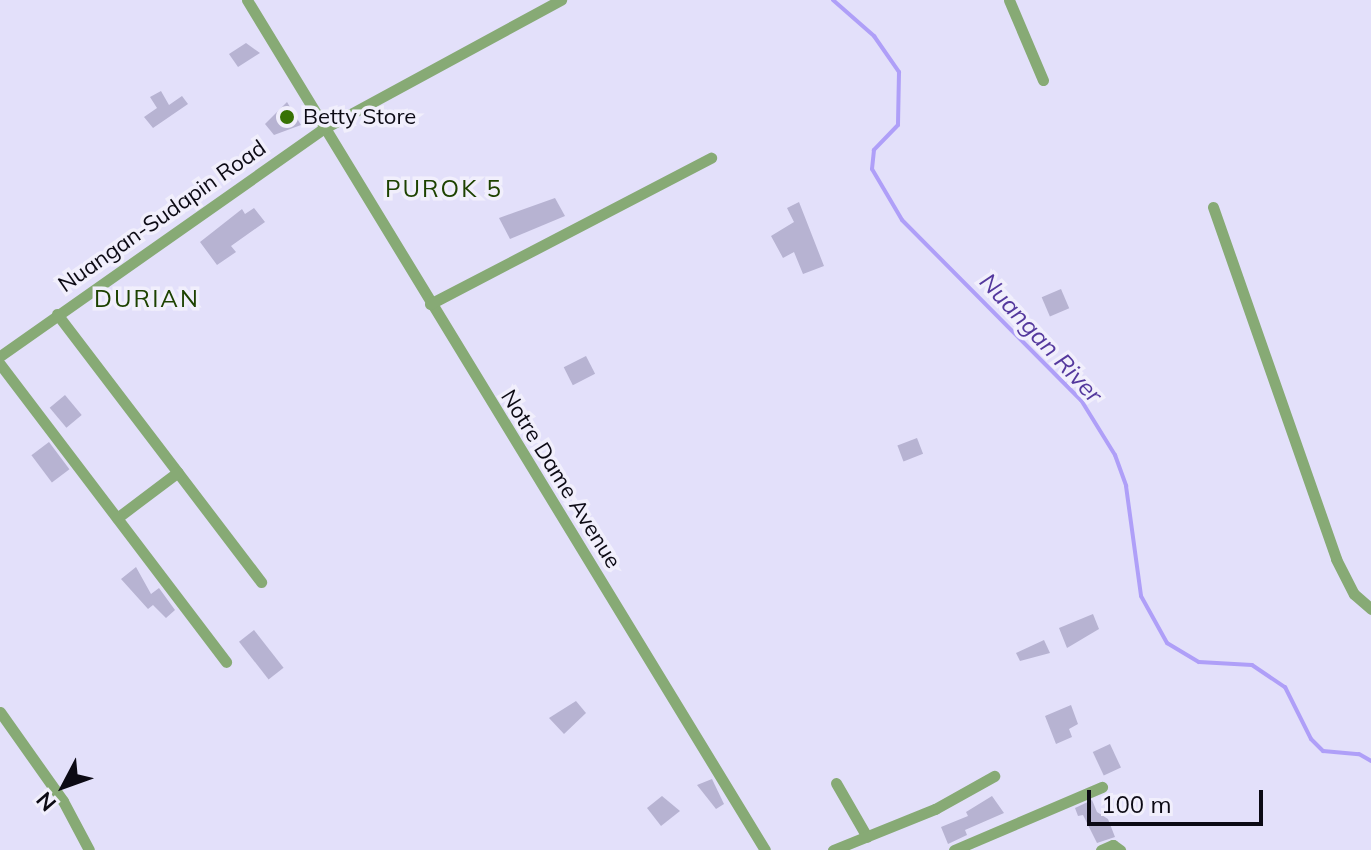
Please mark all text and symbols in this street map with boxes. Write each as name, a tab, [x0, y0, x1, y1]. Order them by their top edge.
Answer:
place label: Betty Store	[303, 104, 416, 130]
marker: Betty Store	[278, 108, 296, 126]
street label: Nuangan-Sudapin Road	[53, 134, 271, 298]
district label: PUROK 5	[385, 175, 503, 203]
water label: Nuangan River	[974, 267, 1108, 409]
district label: DURIAN	[94, 285, 200, 313]
street label: Notre Dame Avenue	[495, 385, 627, 573]
north arrow	[24, 746, 104, 826]
scale bar	[1091, 774, 1267, 824]
text: N	[30, 786, 62, 817]
text: 100 m	[1101, 789, 1172, 819]

